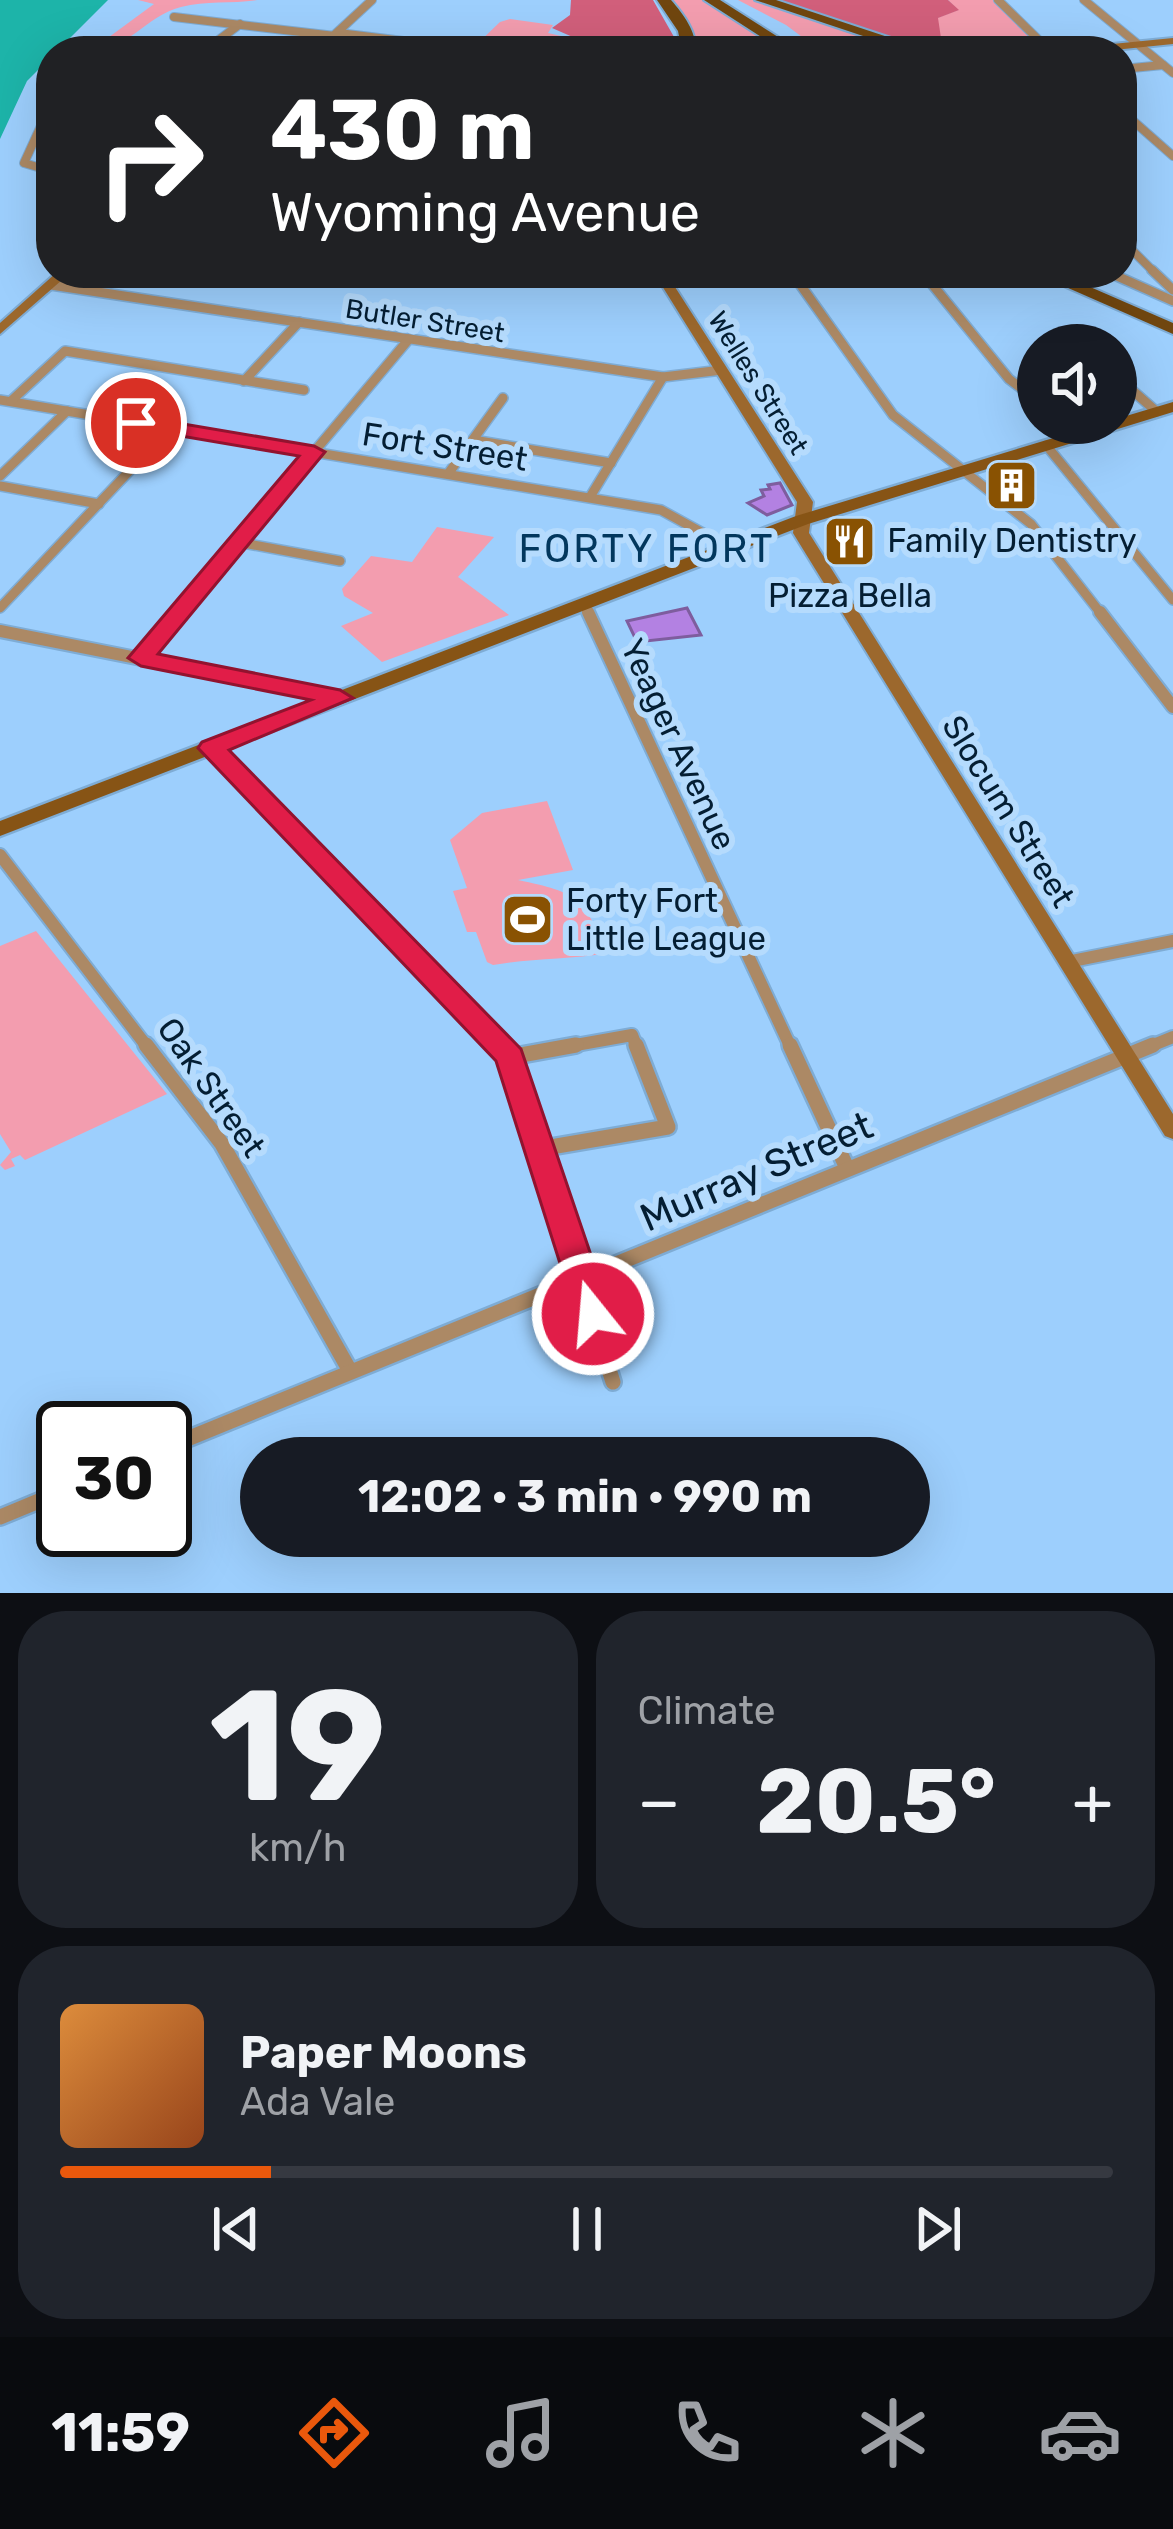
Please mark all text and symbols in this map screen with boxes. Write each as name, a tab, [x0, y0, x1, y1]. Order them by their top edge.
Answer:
text: 430 m	[270, 80, 535, 180]
icon: right	[72, 84, 228, 240]
text: Wyoming Avenue	[270, 181, 700, 245]
street label: Butler Street	[343, 293, 507, 349]
street label: Welles Street	[701, 305, 815, 461]
map controls	[1017, 324, 1137, 444]
button: sound	[1017, 324, 1137, 444]
pin	[85, 372, 187, 474]
icon: arrive	[103, 390, 169, 456]
street label: Fort Street	[360, 414, 530, 479]
building icon: Family Dentistry	[984, 458, 1040, 514]
restaurant icon: Pizza Bella	[822, 513, 878, 569]
place label: Family Dentistry	[887, 521, 1137, 560]
district label: FORTY FORT	[518, 526, 776, 572]
place label: Pizza Bella	[768, 576, 932, 615]
street label: Yeager Avenue	[613, 633, 744, 856]
street label: Slocum Street	[934, 708, 1083, 914]
place label: Forty Fort Little League	[566, 881, 766, 958]
sports icon: Forty Fort Little League	[499, 891, 555, 947]
street label: Oak Street	[150, 1010, 274, 1164]
street label: Murray Street	[633, 1102, 879, 1241]
position arrow	[530, 1251, 656, 1377]
speed limit sign: 30	[36, 1401, 192, 1557]
text: 12:02 · 3 min · 990 m	[358, 1470, 812, 1523]
text: 19	[209, 1654, 387, 1839]
text: Climate	[638, 1688, 776, 1734]
text: 20.5°	[756, 1748, 996, 1855]
text: −	[638, 1762, 680, 1841]
text: +	[1072, 1762, 1113, 1841]
text: km/h	[249, 1825, 346, 1871]
text: Paper Moons	[240, 2026, 527, 2079]
text: Ada Vale	[240, 2079, 395, 2125]
icon: previous	[203, 2196, 269, 2262]
icon: pause	[554, 2196, 620, 2262]
icon: next	[905, 2196, 971, 2262]
icon: directions	[292, 2391, 376, 2475]
icon: music	[479, 2391, 563, 2475]
icon: phone	[665, 2391, 749, 2475]
icon: climate	[851, 2391, 935, 2475]
icon: car	[1038, 2391, 1122, 2475]
text: 11:59	[51, 2401, 190, 2465]

